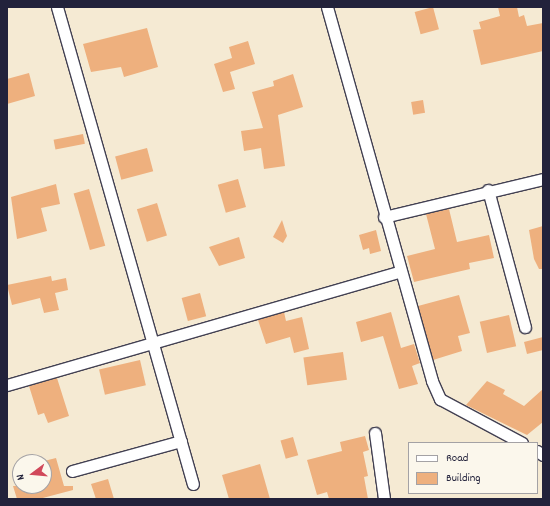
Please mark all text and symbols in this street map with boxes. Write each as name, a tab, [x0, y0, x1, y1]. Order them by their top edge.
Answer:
legend	[408, 442, 538, 494]
text: Road	[446, 450, 468, 467]
north arrow	[12, 454, 52, 494]
text: Building	[446, 470, 481, 487]
text: N	[13, 472, 30, 482]

